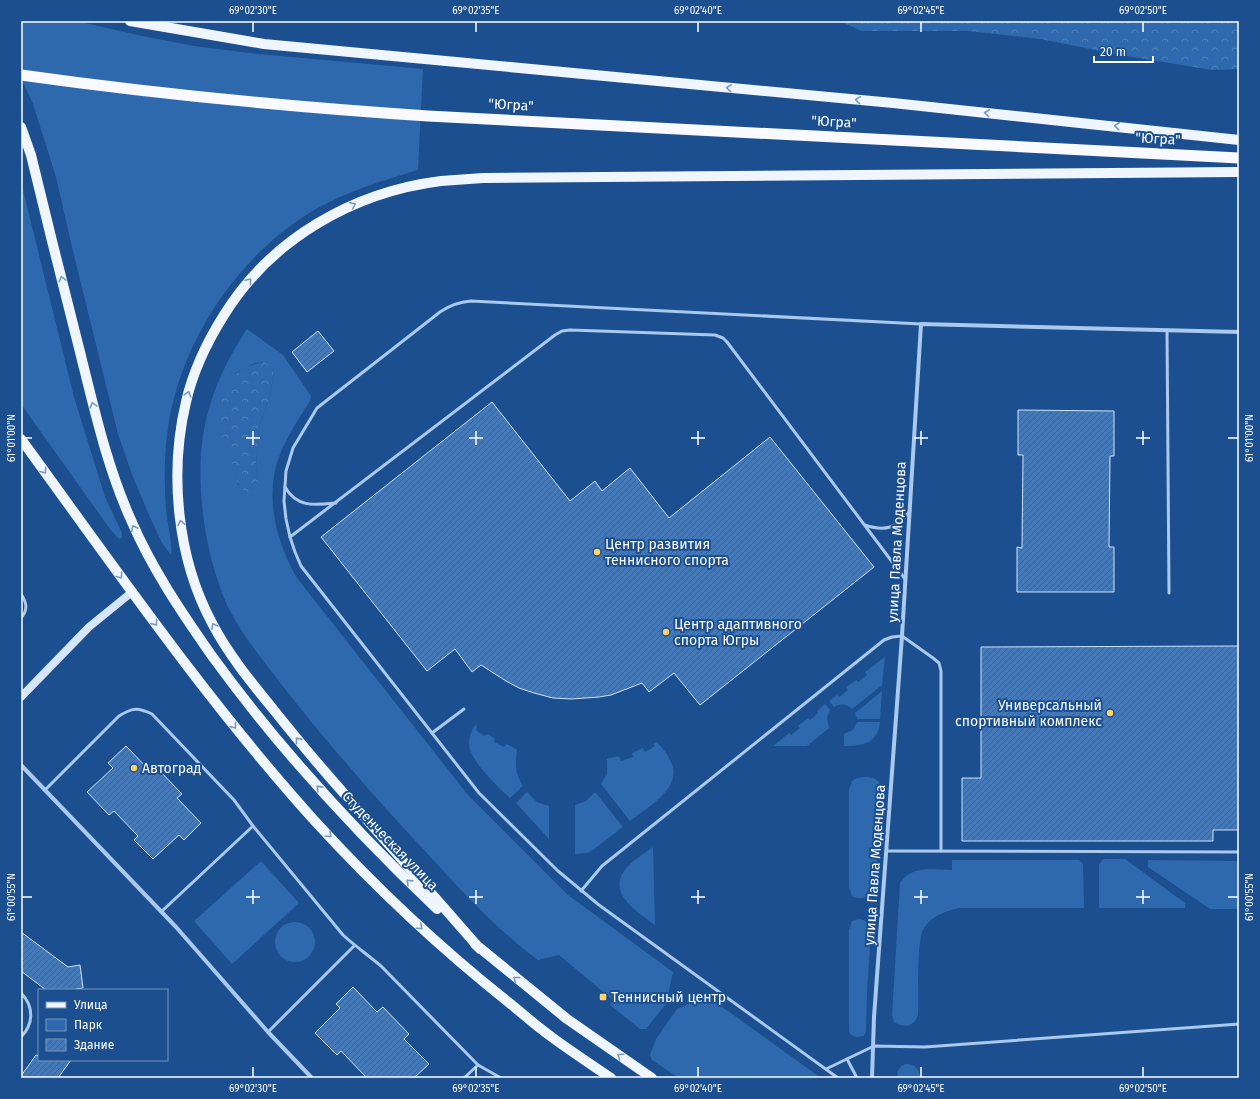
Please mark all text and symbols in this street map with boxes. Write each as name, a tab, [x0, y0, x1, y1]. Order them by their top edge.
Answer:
text: 69°02'30"E	[229, 5, 277, 17]
text: 69°02'35"E	[452, 5, 500, 17]
text: 69°02'40"E	[674, 5, 722, 17]
text: 69°02'45"E	[897, 5, 945, 17]
text: 69°02'50"E	[1119, 5, 1167, 17]
scale bar	[1094, 38, 1153, 64]
text: 20 m	[1100, 45, 1126, 59]
one-way arrow	[726, 83, 732, 92]
street label: "Югра"	[488, 95, 534, 115]
one-way arrow	[855, 95, 861, 104]
one-way arrow	[984, 108, 990, 117]
street label: "Югра"	[811, 112, 857, 132]
one-way arrow	[1114, 122, 1120, 131]
street label: "Югра"	[1135, 129, 1181, 149]
one-way arrow	[349, 202, 357, 210]
one-way arrow	[58, 275, 66, 282]
one-way arrow	[245, 278, 252, 285]
one-way arrow	[183, 391, 192, 398]
one-way arrow	[89, 401, 98, 408]
text: 61°01'00"N	[6, 414, 18, 462]
text: 61°01'00"N	[1244, 414, 1256, 462]
street label: улица Павла Моденцова	[884, 461, 910, 623]
one-way arrow	[39, 466, 46, 473]
one-way arrow	[177, 520, 186, 526]
one-way arrow	[131, 525, 139, 532]
place label: Центр развития теннисного спорта	[605, 536, 729, 569]
marker: Центр развития теннисного спорта	[592, 547, 602, 557]
one-way arrow	[115, 571, 122, 578]
place label: Центр адаптивного спорта Югры	[674, 616, 802, 649]
one-way arrow	[151, 619, 158, 626]
one-way arrow	[211, 623, 218, 630]
marker: Центр адаптивного спорта Югры	[661, 627, 671, 637]
place label: Универсальный спортивный комплекс	[955, 697, 1102, 730]
marker: Универсальный спортивный комплекс	[1105, 708, 1115, 718]
one-way arrow	[230, 722, 237, 729]
one-way arrow	[296, 737, 303, 744]
place label: Автоград	[142, 760, 202, 777]
marker: Автоград	[129, 763, 139, 773]
street label: улица Павла Моденцова	[861, 784, 889, 946]
one-way arrow	[317, 785, 324, 793]
street label: Студенческая улица	[338, 788, 442, 894]
one-way arrow	[324, 830, 331, 838]
text: 61°00'55"N	[6, 873, 18, 921]
text: 61°00'55"N	[1244, 873, 1256, 921]
one-way arrow	[406, 879, 414, 887]
one-way arrow	[415, 922, 423, 930]
one-way arrow	[513, 976, 520, 983]
legend	[38, 989, 168, 1061]
place label: Теннисный центр	[611, 989, 726, 1006]
marker: Теннисный центр	[598, 992, 608, 1002]
text: Улица	[74, 998, 108, 1012]
text: Парк	[74, 1018, 103, 1032]
text: Здание	[74, 1038, 114, 1052]
one-way arrow	[617, 1053, 624, 1061]
text: 69°02'30"E	[229, 1083, 277, 1095]
text: 69°02'35"E	[452, 1083, 500, 1095]
text: 69°02'40"E	[674, 1083, 722, 1095]
text: 69°02'45"E	[897, 1083, 945, 1095]
text: 69°02'50"E	[1119, 1083, 1167, 1095]

